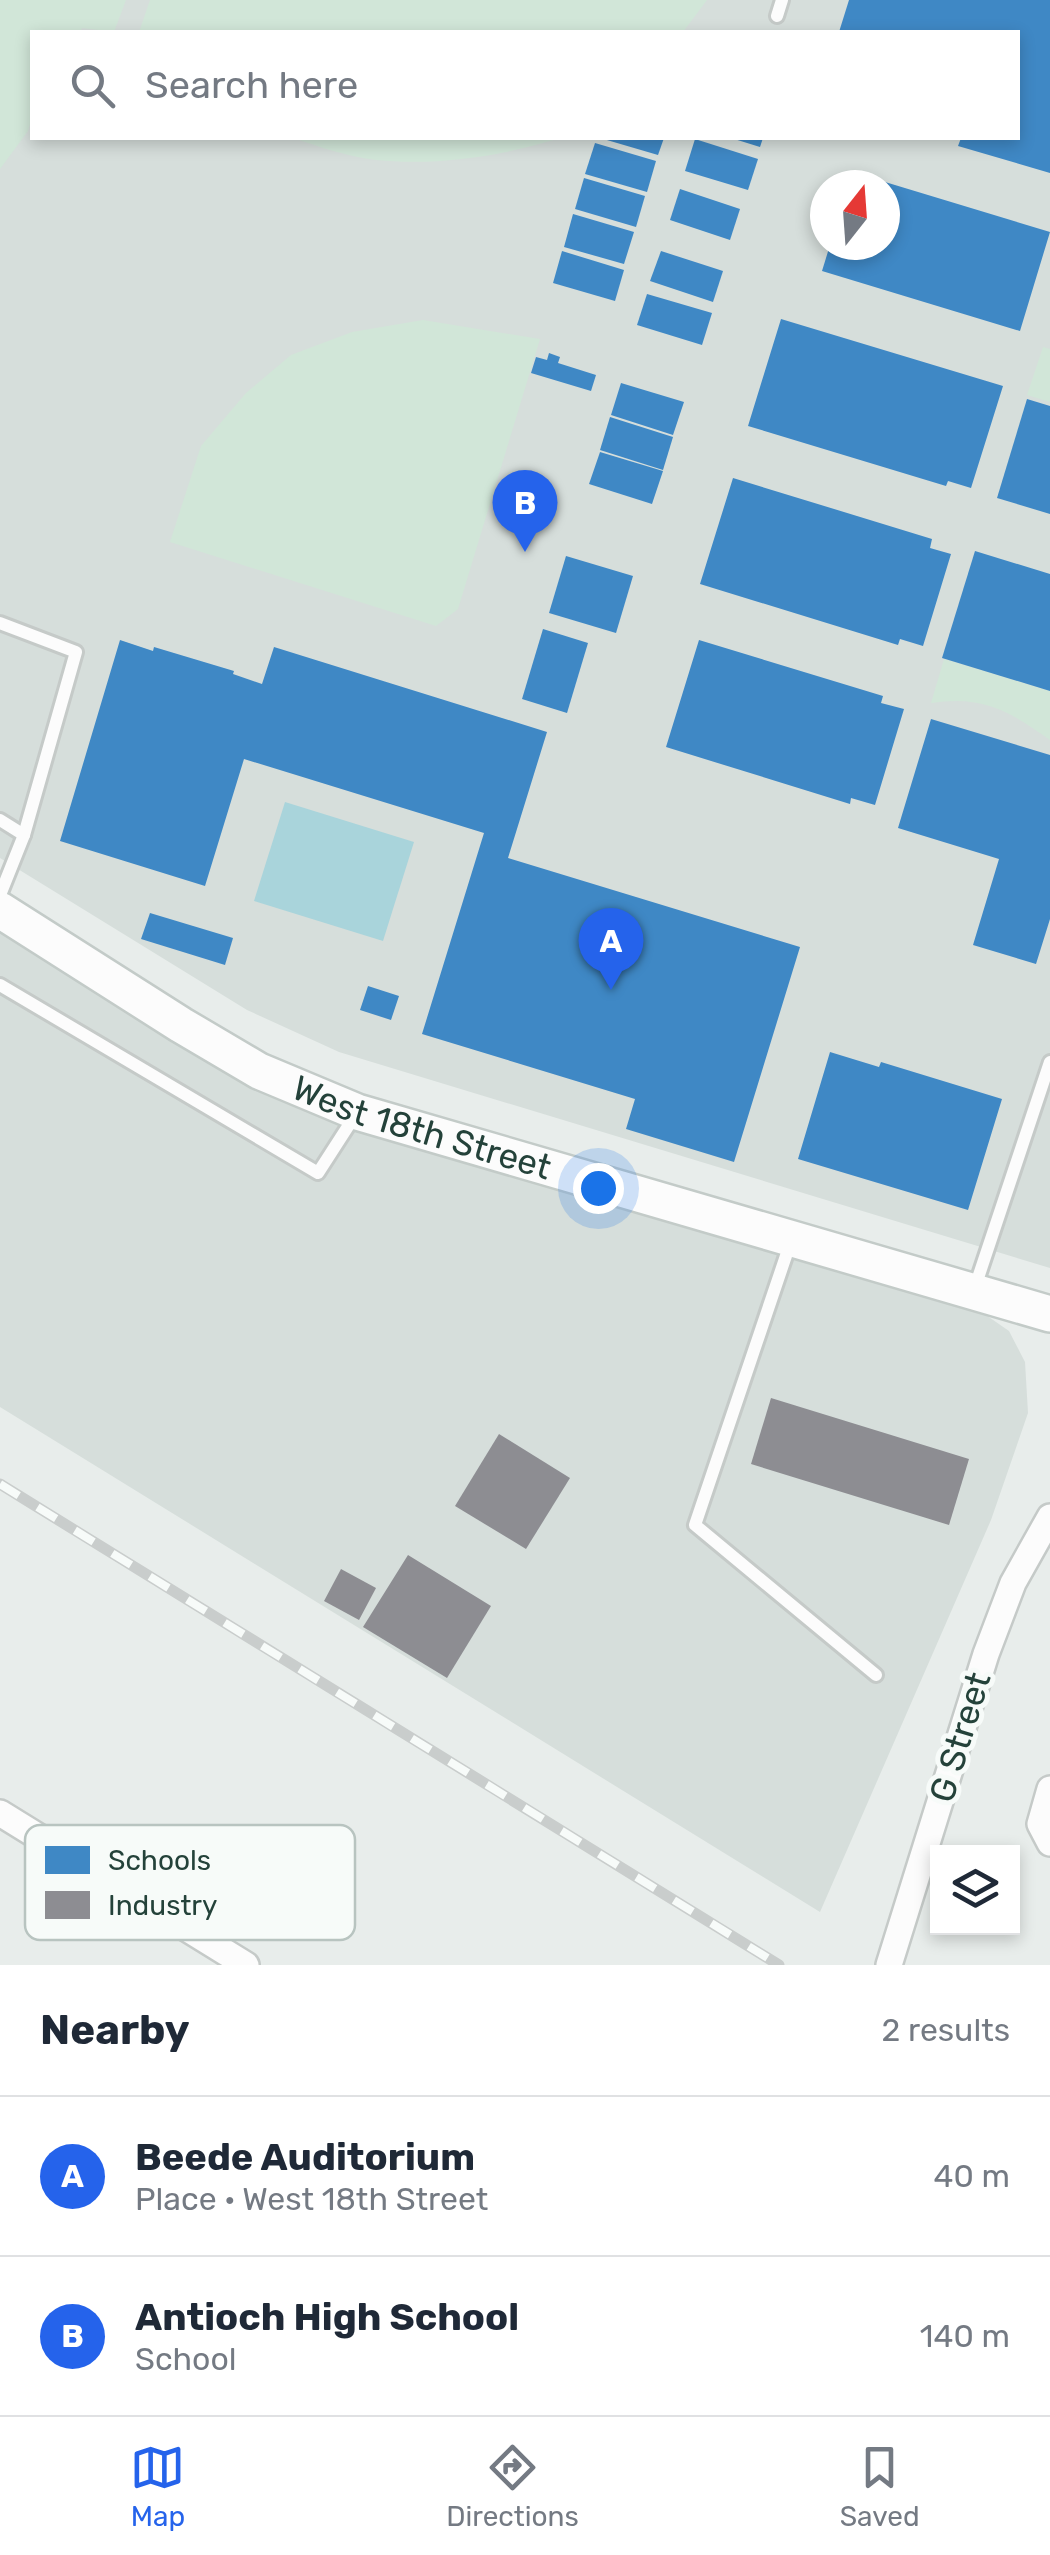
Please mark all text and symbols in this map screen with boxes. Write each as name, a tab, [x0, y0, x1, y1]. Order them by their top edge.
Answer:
search box	[30, 30, 1020, 140]
icon: search	[65, 58, 120, 113]
text: Search here	[145, 62, 358, 108]
north arrow	[810, 170, 900, 260]
pin: B	[492, 470, 558, 552]
pin: A	[578, 908, 644, 990]
street label: West 18th Street	[286, 1066, 556, 1188]
your location	[573, 1163, 624, 1214]
street label: G Street	[920, 1667, 1000, 1807]
legend	[25, 1825, 355, 1940]
text: Schools	[108, 1844, 211, 1877]
map controls	[930, 1845, 1020, 1935]
button: layers	[930, 1845, 1020, 1935]
text: Industry	[108, 1889, 217, 1922]
text: Nearby	[40, 2005, 190, 2055]
text: 2 results	[881, 2011, 1010, 2049]
text: Beede Auditorium	[135, 2134, 475, 2180]
text: A	[61, 2157, 84, 2195]
text: 40 m	[934, 2157, 1010, 2195]
text: Place · West 18th Street	[135, 2180, 488, 2218]
text: Antioch High School	[135, 2294, 519, 2340]
text: B	[61, 2317, 84, 2355]
text: 140 m	[920, 2317, 1010, 2355]
text: School	[135, 2340, 237, 2378]
tab: Map	[130, 2440, 185, 2533]
tab: Directions	[446, 2440, 579, 2533]
tab: Saved	[840, 2440, 920, 2533]

